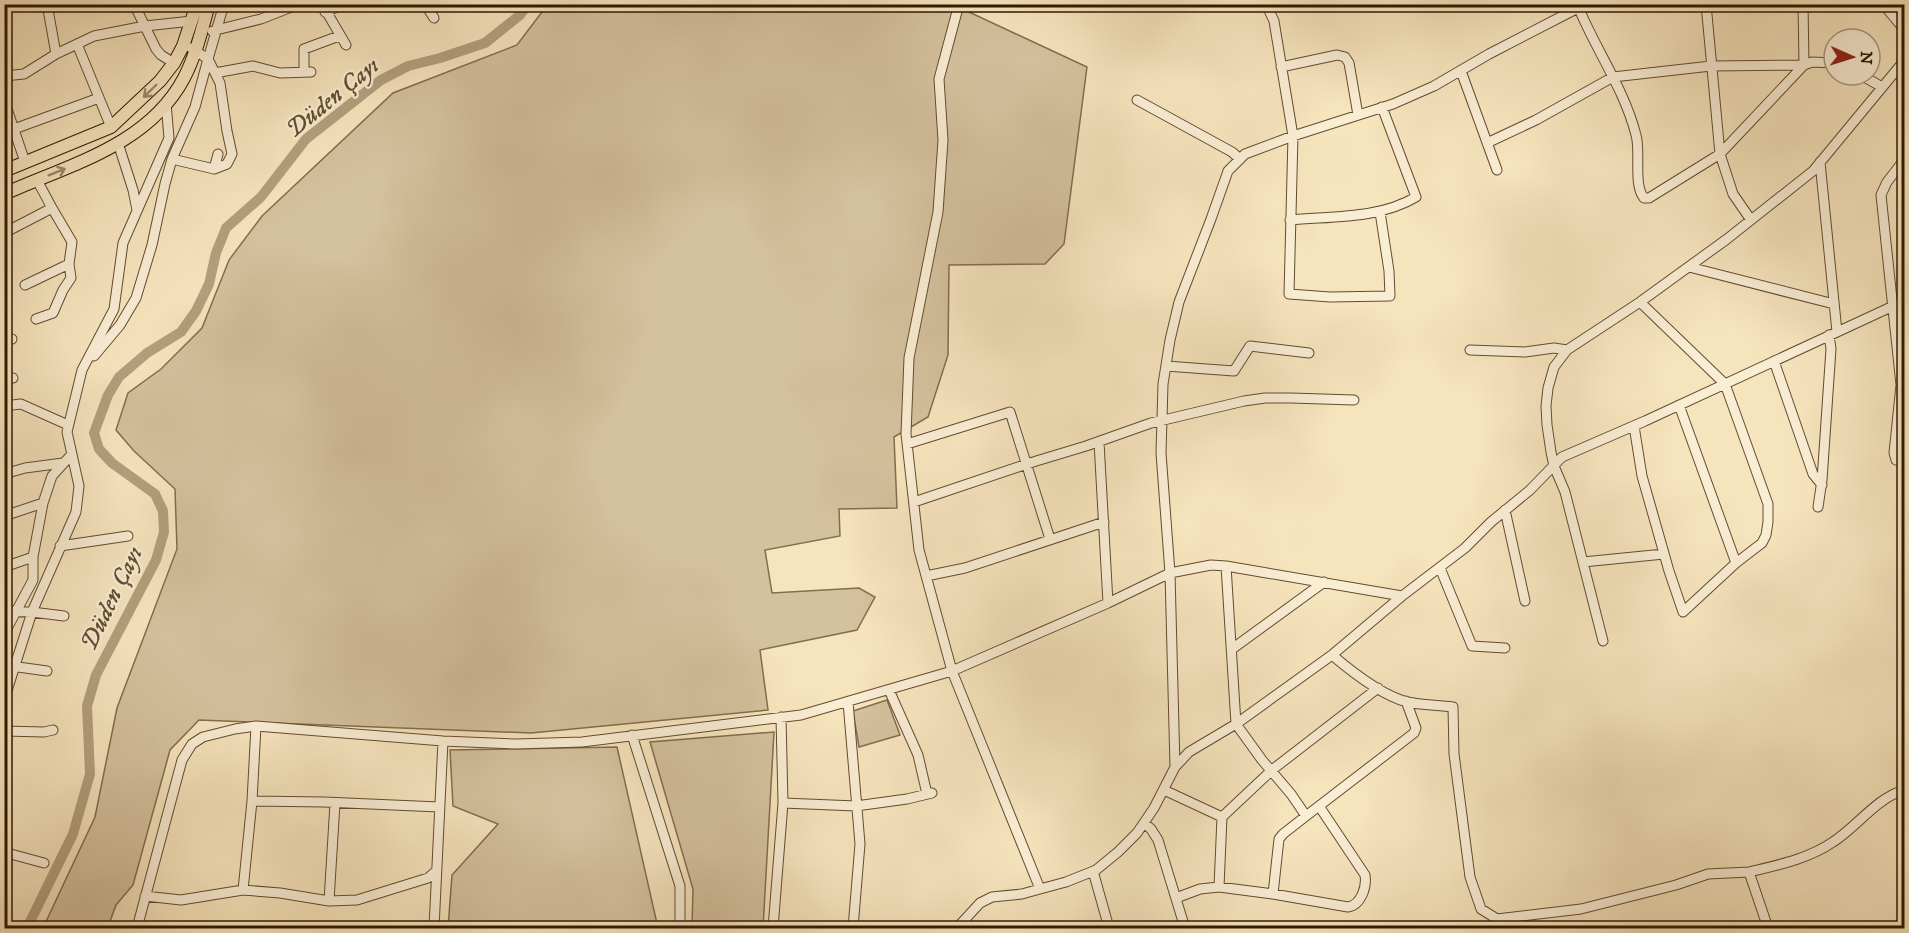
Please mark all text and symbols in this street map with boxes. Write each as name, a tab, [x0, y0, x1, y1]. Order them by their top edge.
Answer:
north arrow	[1822, 27, 1882, 87]
water label: Düden Çayı	[280, 51, 385, 145]
text: N	[1856, 51, 1876, 65]
one-way arrow	[142, 84, 157, 99]
one-way arrow	[48, 166, 66, 177]
water label: Düden Çayı	[74, 542, 150, 655]

